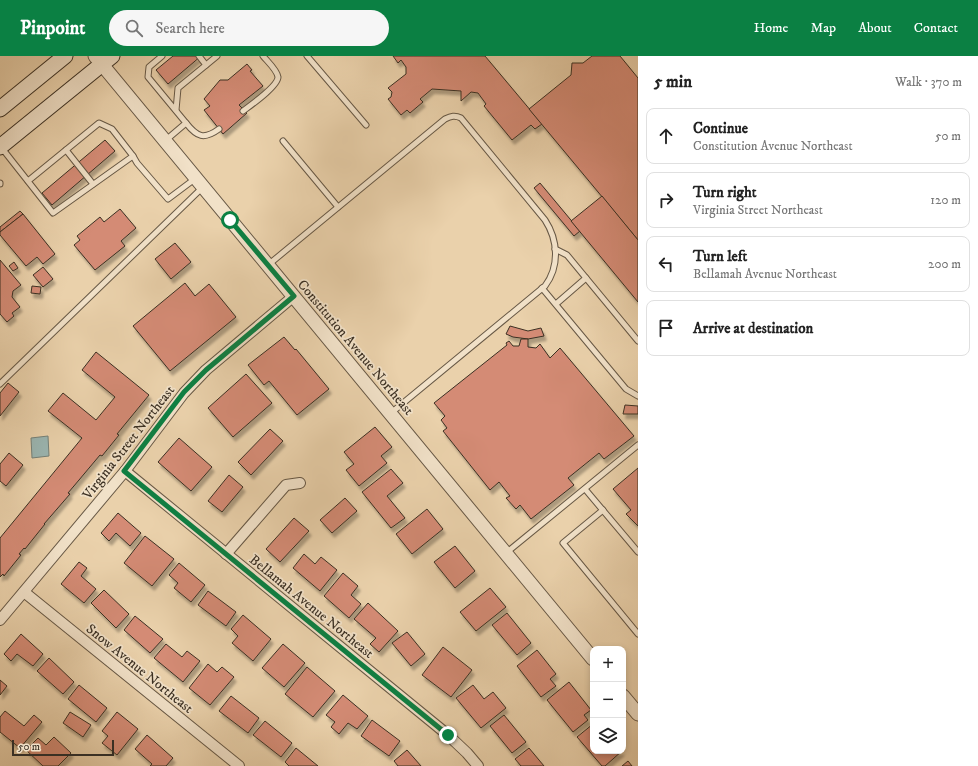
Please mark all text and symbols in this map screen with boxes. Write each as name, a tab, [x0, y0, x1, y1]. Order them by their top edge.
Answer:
search box	[109, 10, 389, 46]
text: Pinpoint	[20, 17, 85, 40]
icon: search	[123, 17, 145, 39]
text: Search here	[155, 19, 225, 38]
text: Home	[754, 19, 788, 37]
text: Map	[810, 19, 836, 37]
text: About	[858, 19, 892, 37]
text: Contact	[914, 19, 958, 37]
text: 5 min	[654, 71, 692, 93]
text: Walk · 370 m	[895, 74, 962, 90]
text: Continue	[693, 119, 748, 138]
icon: ahead	[655, 125, 677, 147]
text: 50 m	[935, 128, 961, 144]
text: Constitution Avenue Northeast	[693, 138, 853, 154]
text: Turn right	[693, 183, 756, 202]
icon: right	[655, 189, 677, 211]
text: 120 m	[930, 192, 961, 208]
text: Virginia Street Northeast	[693, 202, 823, 218]
route start	[221, 211, 239, 229]
text: Turn left	[693, 247, 747, 266]
icon: left	[655, 253, 677, 275]
text: 200 m	[928, 256, 961, 272]
text: Bellamah Avenue Northeast	[693, 266, 837, 282]
street label: Constitution Avenue Northeast	[293, 276, 418, 420]
icon: arrive	[655, 317, 677, 339]
text: Arrive at destination	[693, 319, 813, 338]
street label: Virginia Street Northeast	[78, 382, 179, 504]
street label: Bellamah Avenue Northeast	[245, 551, 378, 663]
street label: Snow Avenue Northeast	[82, 620, 197, 718]
map controls	[590, 646, 626, 754]
button: +	[590, 646, 626, 682]
button: −	[590, 682, 626, 718]
button: layers	[590, 718, 626, 754]
route end	[439, 726, 457, 744]
scale bar	[12, 738, 114, 757]
text: 50 m	[18, 740, 40, 754]

